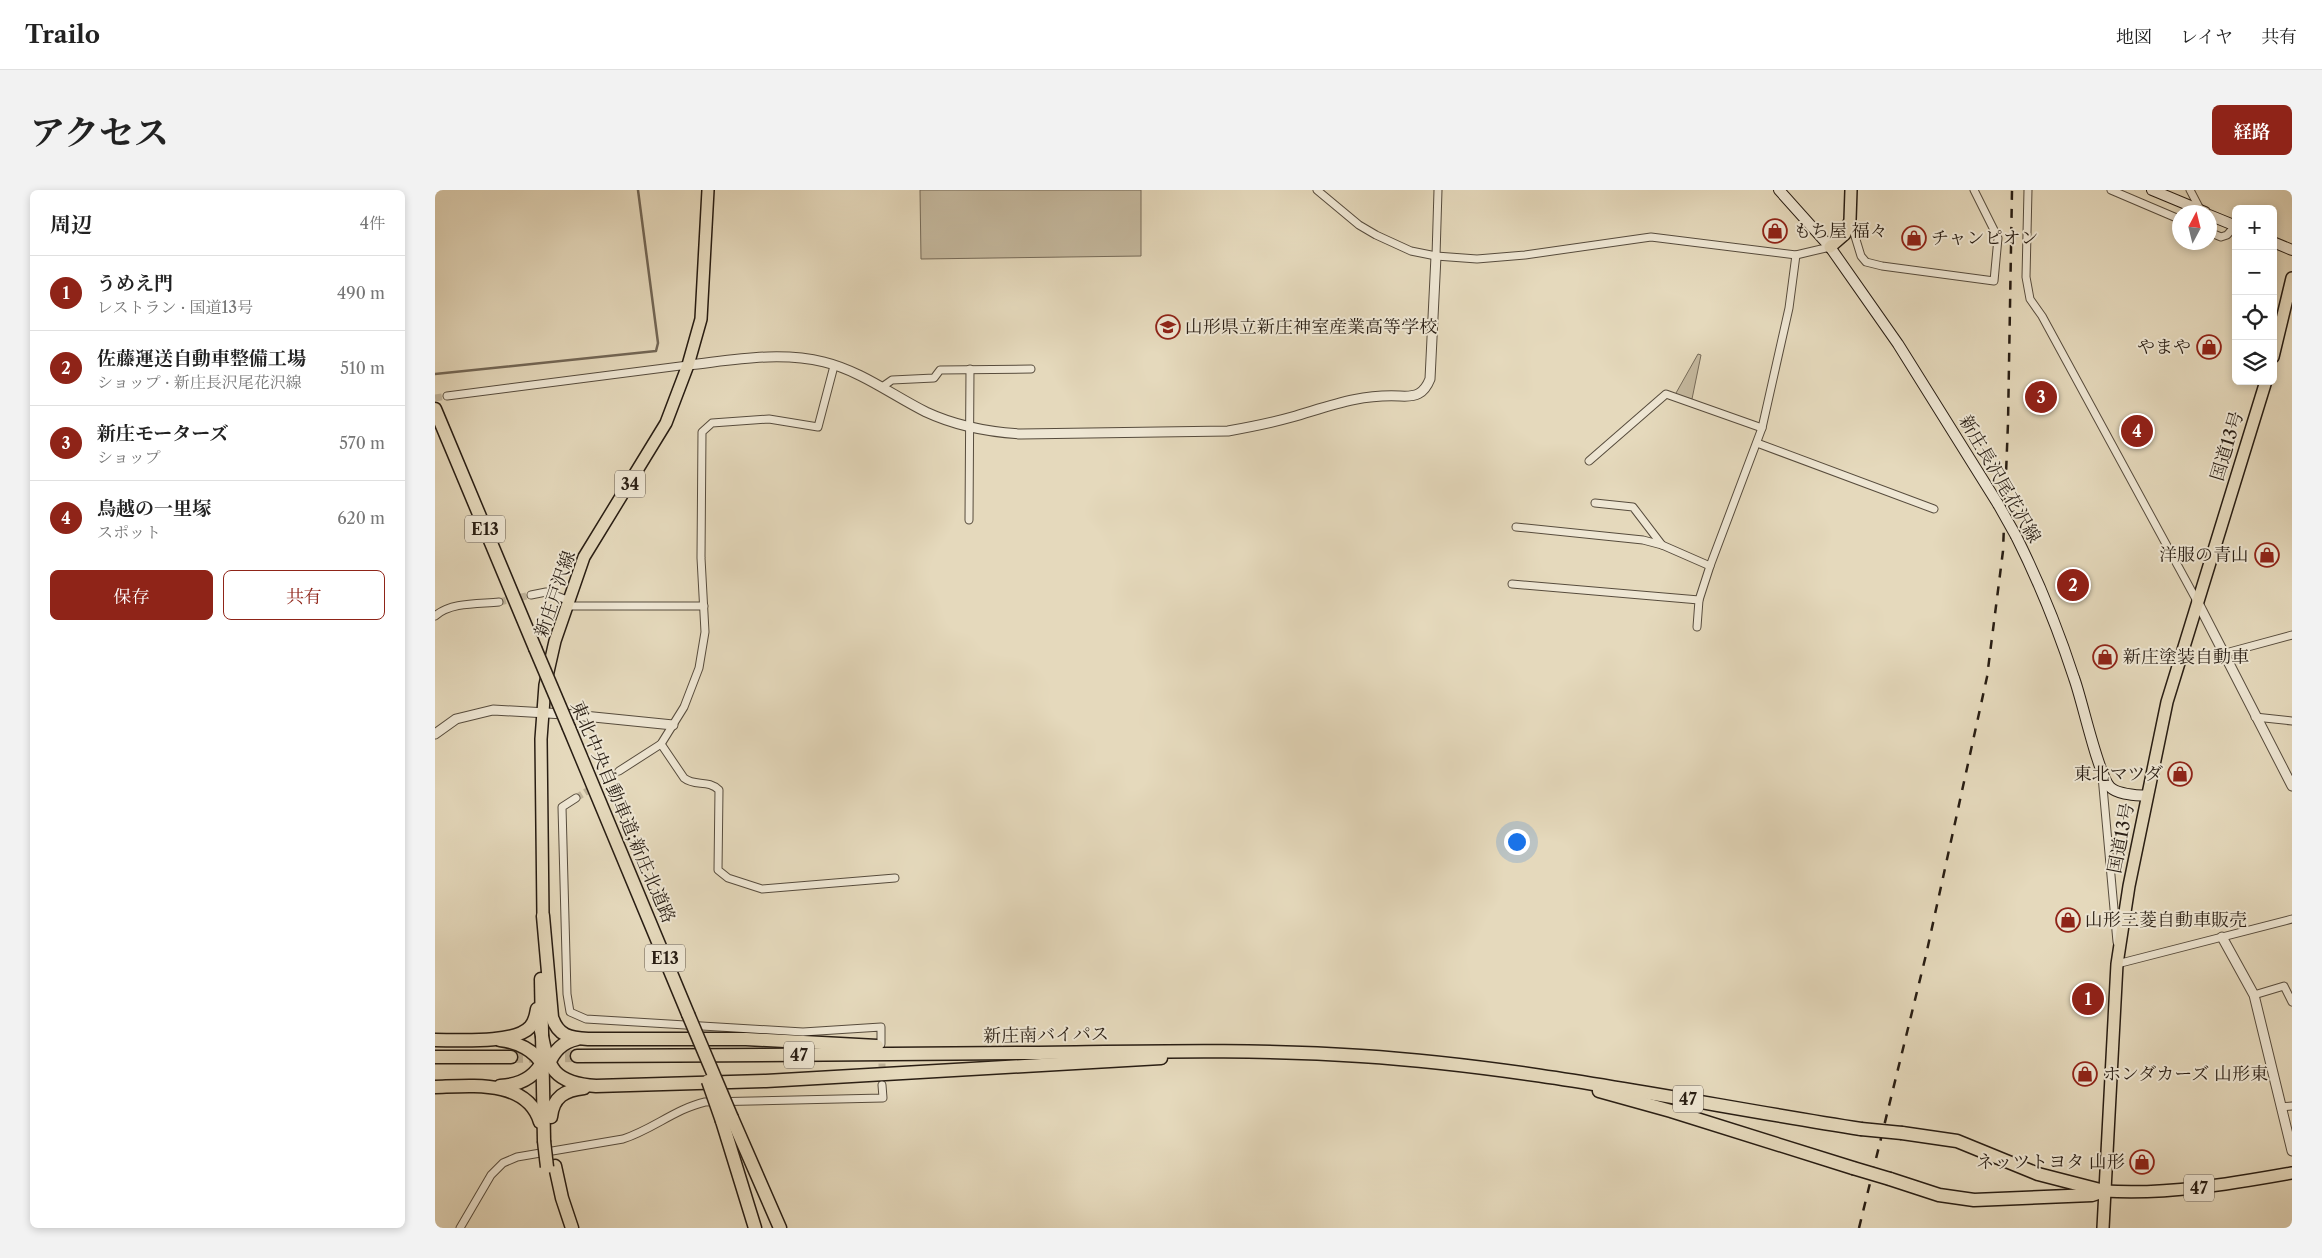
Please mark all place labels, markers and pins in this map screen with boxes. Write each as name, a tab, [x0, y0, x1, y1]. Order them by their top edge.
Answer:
shop icon: もち屋 福々	[1762, 218, 1788, 244]
place label: もち屋 福々	[1793, 220, 1888, 242]
shop icon: チャンピオン	[1901, 225, 1927, 251]
place label: チャンピオン	[1931, 227, 2038, 249]
school or university icon: 山形県立新庄神室産業高等学校	[1155, 314, 1181, 340]
place label: 山形県立新庄神室産業高等学校	[1185, 316, 1437, 338]
shop icon: やまや	[2196, 334, 2222, 360]
place label: やまや	[2137, 336, 2191, 358]
pin: 3	[2025, 378, 2057, 416]
pin: 4	[2121, 412, 2153, 450]
shop icon: 洋服の青山	[2254, 542, 2280, 568]
place label: 洋服の青山	[2159, 544, 2249, 566]
pin: 2	[2057, 566, 2089, 604]
shop icon: 新庄塗装自動車	[2092, 644, 2118, 670]
place label: 新庄塗装自動車	[2123, 646, 2249, 668]
shop icon: 東北マツダ	[2167, 761, 2193, 787]
place label: 東北マツダ	[2074, 763, 2163, 785]
shop icon: 山形三菱自動車販売	[2055, 907, 2081, 933]
place label: 山形三菱自動車販売	[2085, 909, 2247, 931]
pin: 1	[2072, 980, 2104, 1018]
shop icon: ホンダカーズ 山形東	[2072, 1061, 2098, 1087]
place label: ホンダカーズ 山形東	[2103, 1063, 2268, 1085]
shop icon: ネッツトヨタ 山形	[2129, 1149, 2155, 1175]
place label: ネッツトヨタ 山形	[1976, 1151, 2125, 1173]

